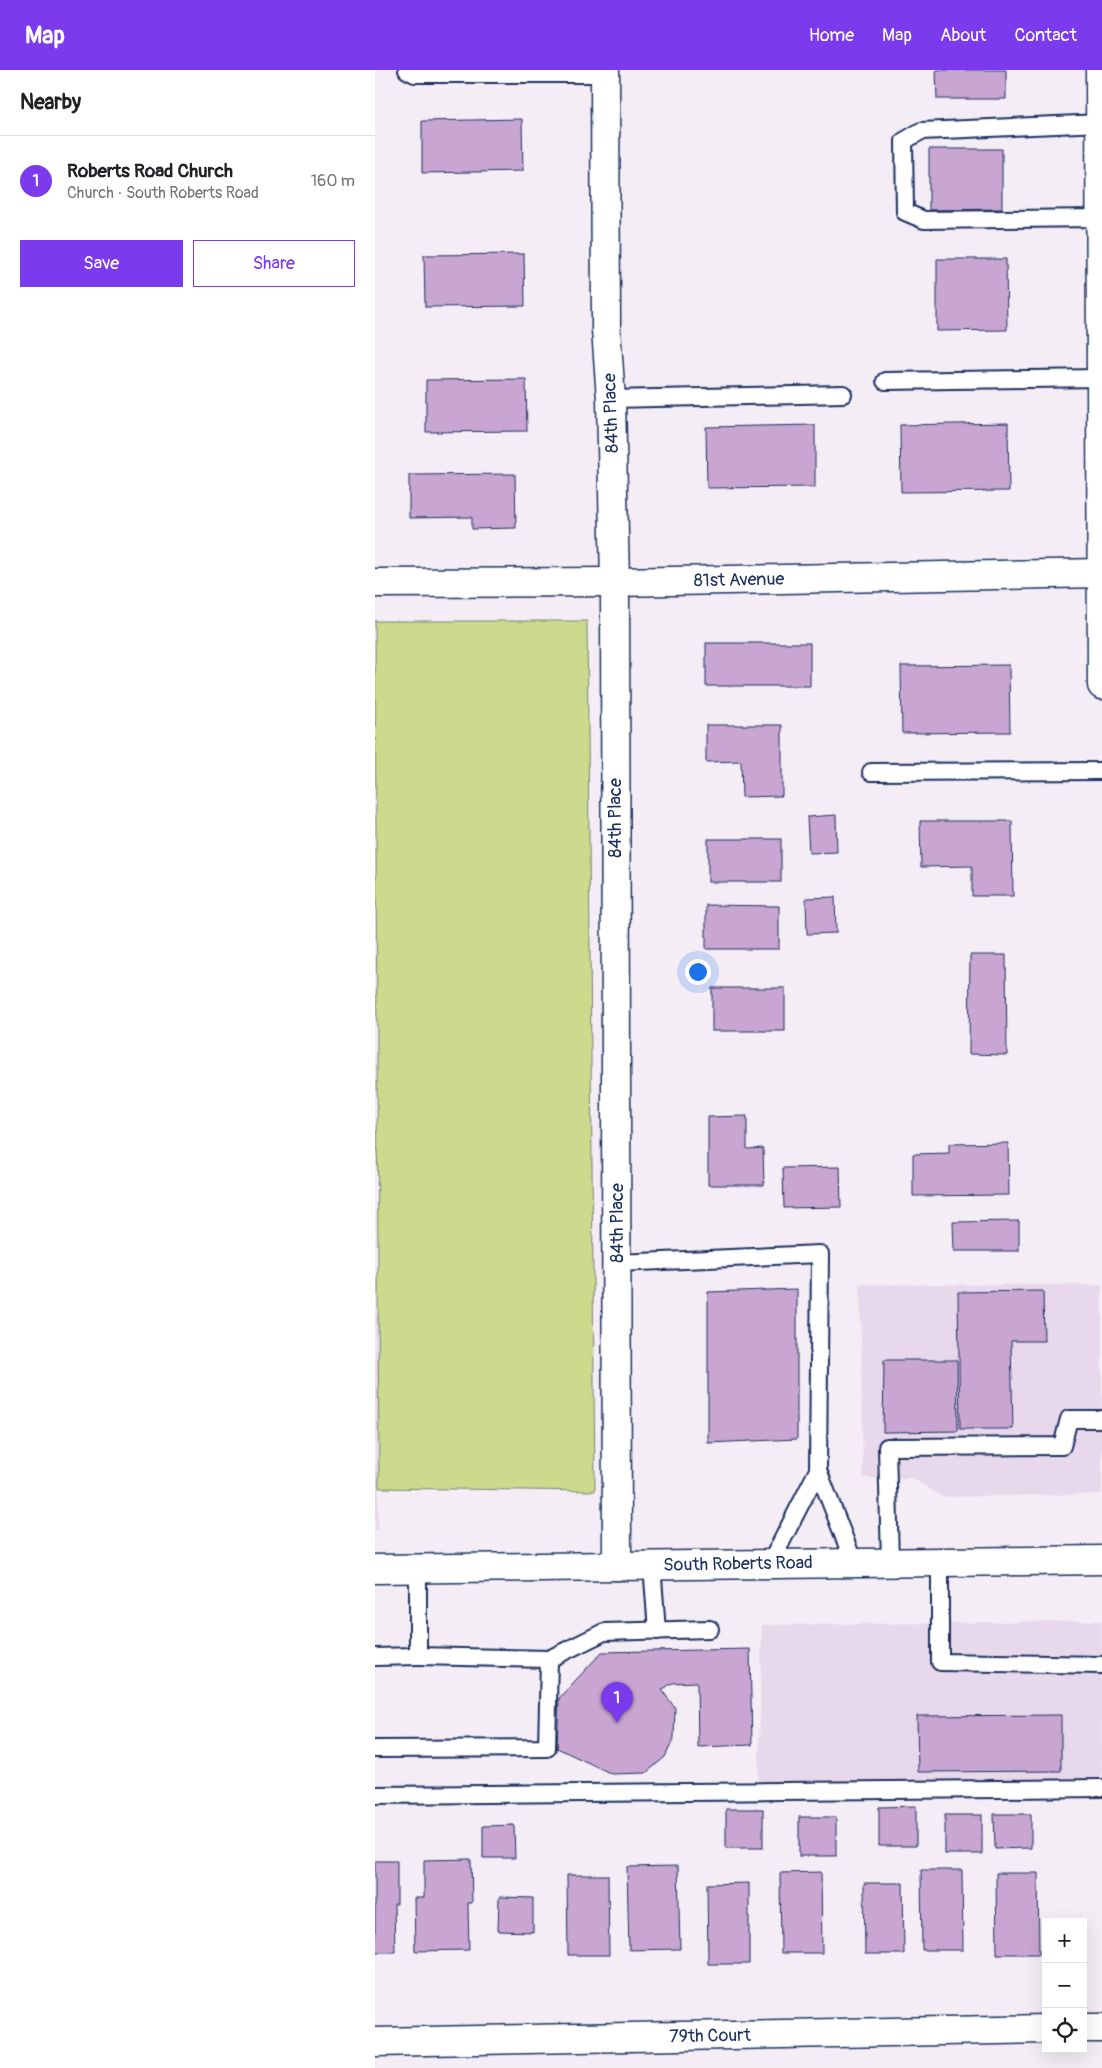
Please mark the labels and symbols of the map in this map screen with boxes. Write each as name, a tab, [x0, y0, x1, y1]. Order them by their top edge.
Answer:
street label: 84th Place	[598, 373, 624, 453]
street label: 81st Avenue	[693, 568, 785, 592]
street label: 84th Place	[604, 778, 627, 858]
your location	[685, 959, 711, 985]
street label: 84th Place	[606, 1183, 629, 1263]
street label: South Roberts Road	[663, 1551, 813, 1577]
pin: 1	[601, 1682, 633, 1723]
street label: 79th Court	[669, 2024, 752, 2048]

